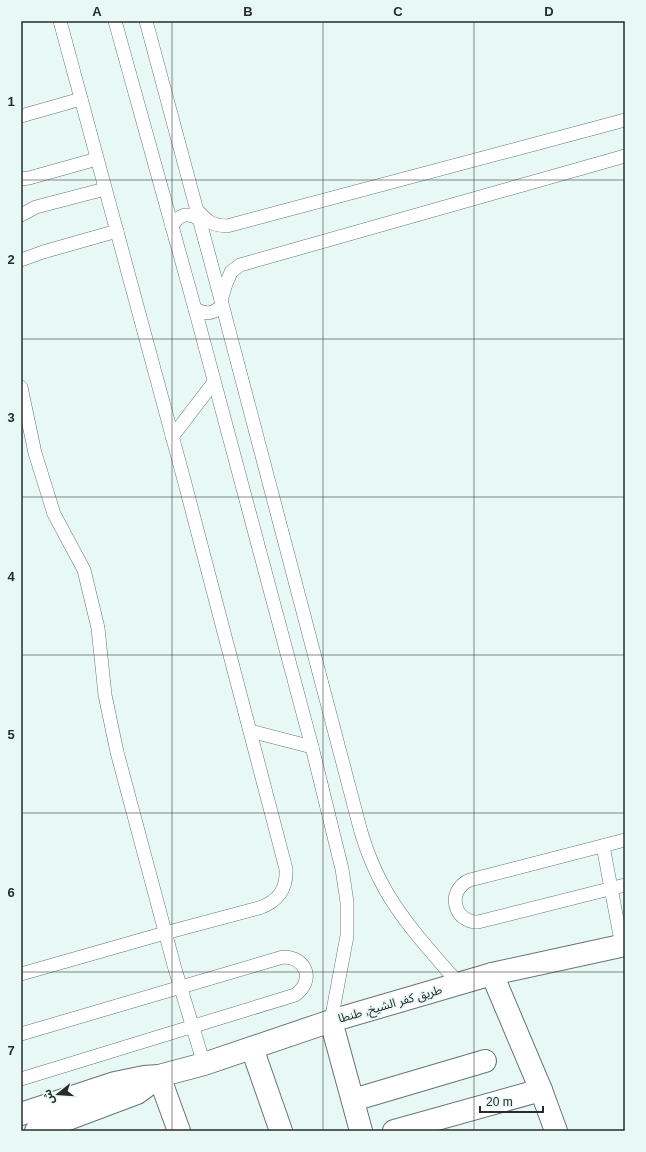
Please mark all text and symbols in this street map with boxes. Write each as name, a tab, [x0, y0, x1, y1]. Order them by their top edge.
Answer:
text: A	[92, 4, 102, 19]
text: B	[243, 4, 253, 19]
text: C	[393, 4, 403, 19]
text: D	[544, 4, 554, 19]
text: 1	[7, 94, 15, 109]
text: 2	[7, 252, 15, 267]
text: 3	[7, 410, 15, 425]
text: 4	[7, 569, 15, 584]
text: 5	[7, 727, 15, 742]
text: 6	[7, 885, 15, 900]
street label: طريق كفر الشيخ, طنطا	[336, 982, 444, 1027]
text: 7	[7, 1043, 15, 1058]
north arrow	[38, 1074, 78, 1114]
text: ش	[40, 1088, 57, 1106]
scale bar	[480, 1088, 543, 1114]
text: 20 m	[486, 1095, 513, 1109]

